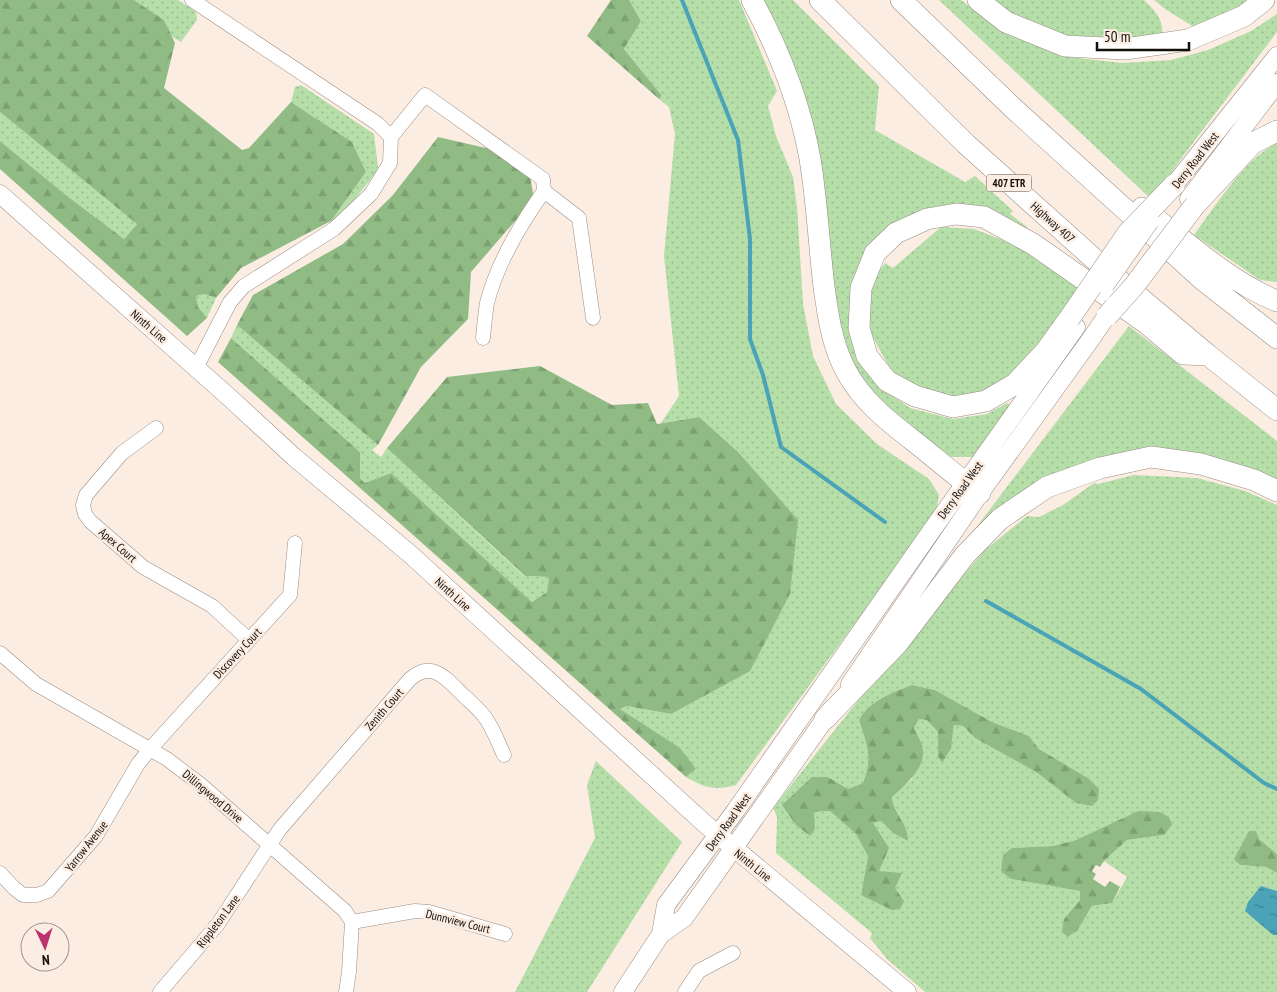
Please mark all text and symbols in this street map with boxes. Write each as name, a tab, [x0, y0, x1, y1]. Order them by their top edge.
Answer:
scale bar	[1097, 20, 1190, 52]
text: 50 m	[1104, 27, 1130, 46]
street label: Derry Road West	[1168, 128, 1222, 191]
road number: 407 ETR	[986, 174, 1032, 192]
street label: Highway 407	[1028, 198, 1078, 246]
street label: Ninth Line	[128, 306, 170, 346]
street label: Derry Road West	[934, 458, 986, 522]
street label: Apex Court	[96, 524, 141, 566]
street label: Ninth Line	[432, 574, 474, 614]
street label: Discovery Court	[210, 624, 265, 682]
street label: Zenith Court	[362, 684, 407, 733]
street label: Dillingwood Drive	[180, 766, 246, 826]
street label: Derry Road West	[702, 790, 754, 854]
street label: Yarrow Avenue	[61, 817, 111, 875]
street label: Ninth Line	[731, 846, 775, 884]
street label: Rippleton Lane	[193, 891, 243, 951]
street label: Dunnview Court	[424, 906, 493, 936]
north arrow	[20, 922, 70, 972]
text: N	[42, 951, 50, 969]

